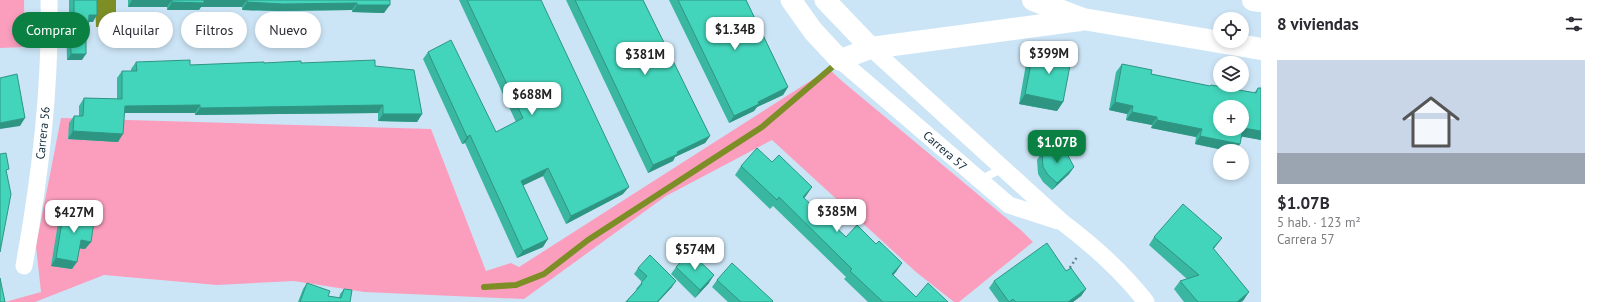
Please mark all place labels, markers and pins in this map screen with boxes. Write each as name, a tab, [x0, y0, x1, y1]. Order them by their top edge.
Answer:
pin: $1.34B	[702, 17, 768, 51]
pin: $399M	[1021, 41, 1077, 75]
pin: $381M	[617, 42, 673, 76]
pin: $688M	[504, 82, 560, 116]
pin: $1.07B	[1024, 130, 1090, 164]
pin: $385M	[809, 199, 865, 233]
pin: $427M	[46, 200, 102, 234]
pin: $574M	[667, 237, 723, 271]

